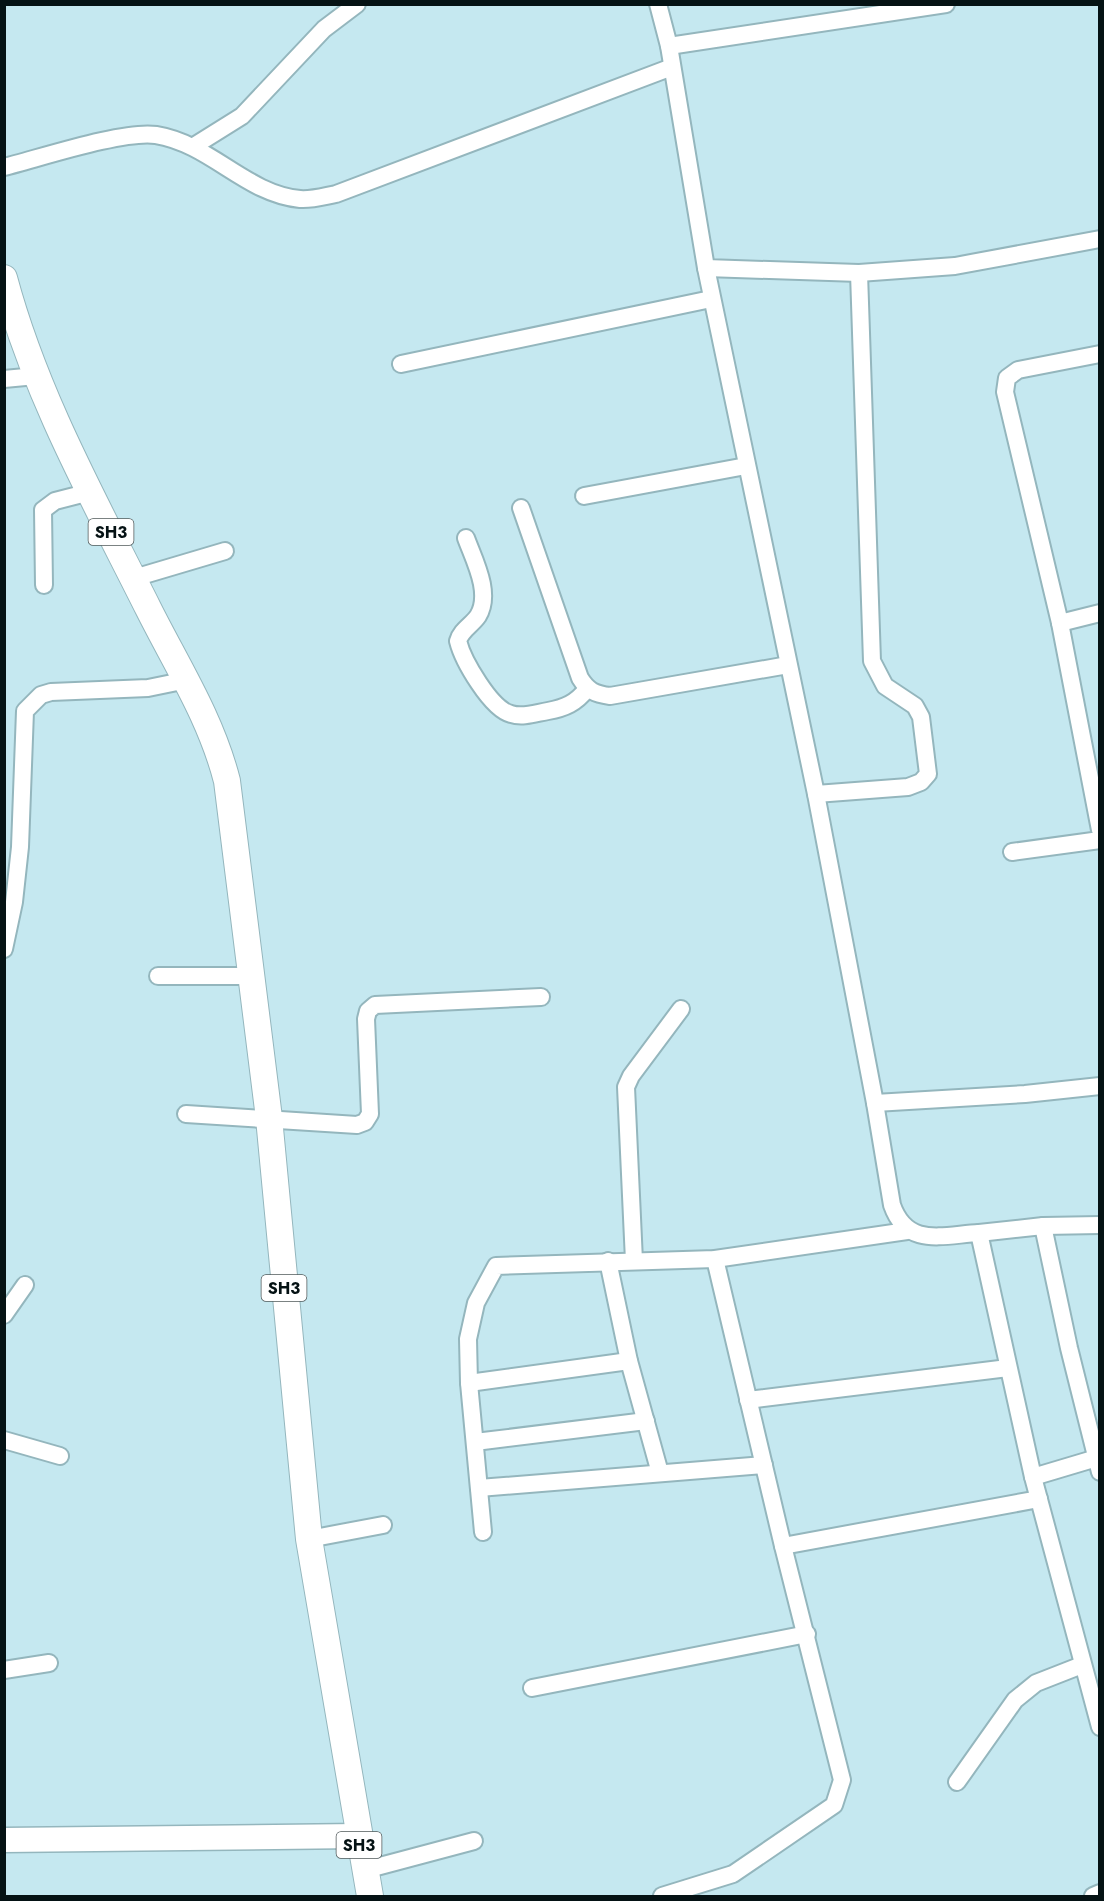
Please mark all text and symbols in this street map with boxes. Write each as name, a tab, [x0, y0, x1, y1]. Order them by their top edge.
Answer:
road number: SH3	[88, 519, 134, 545]
road number: SH3	[262, 1275, 306, 1301]
road number: SH3	[336, 1832, 382, 1858]

